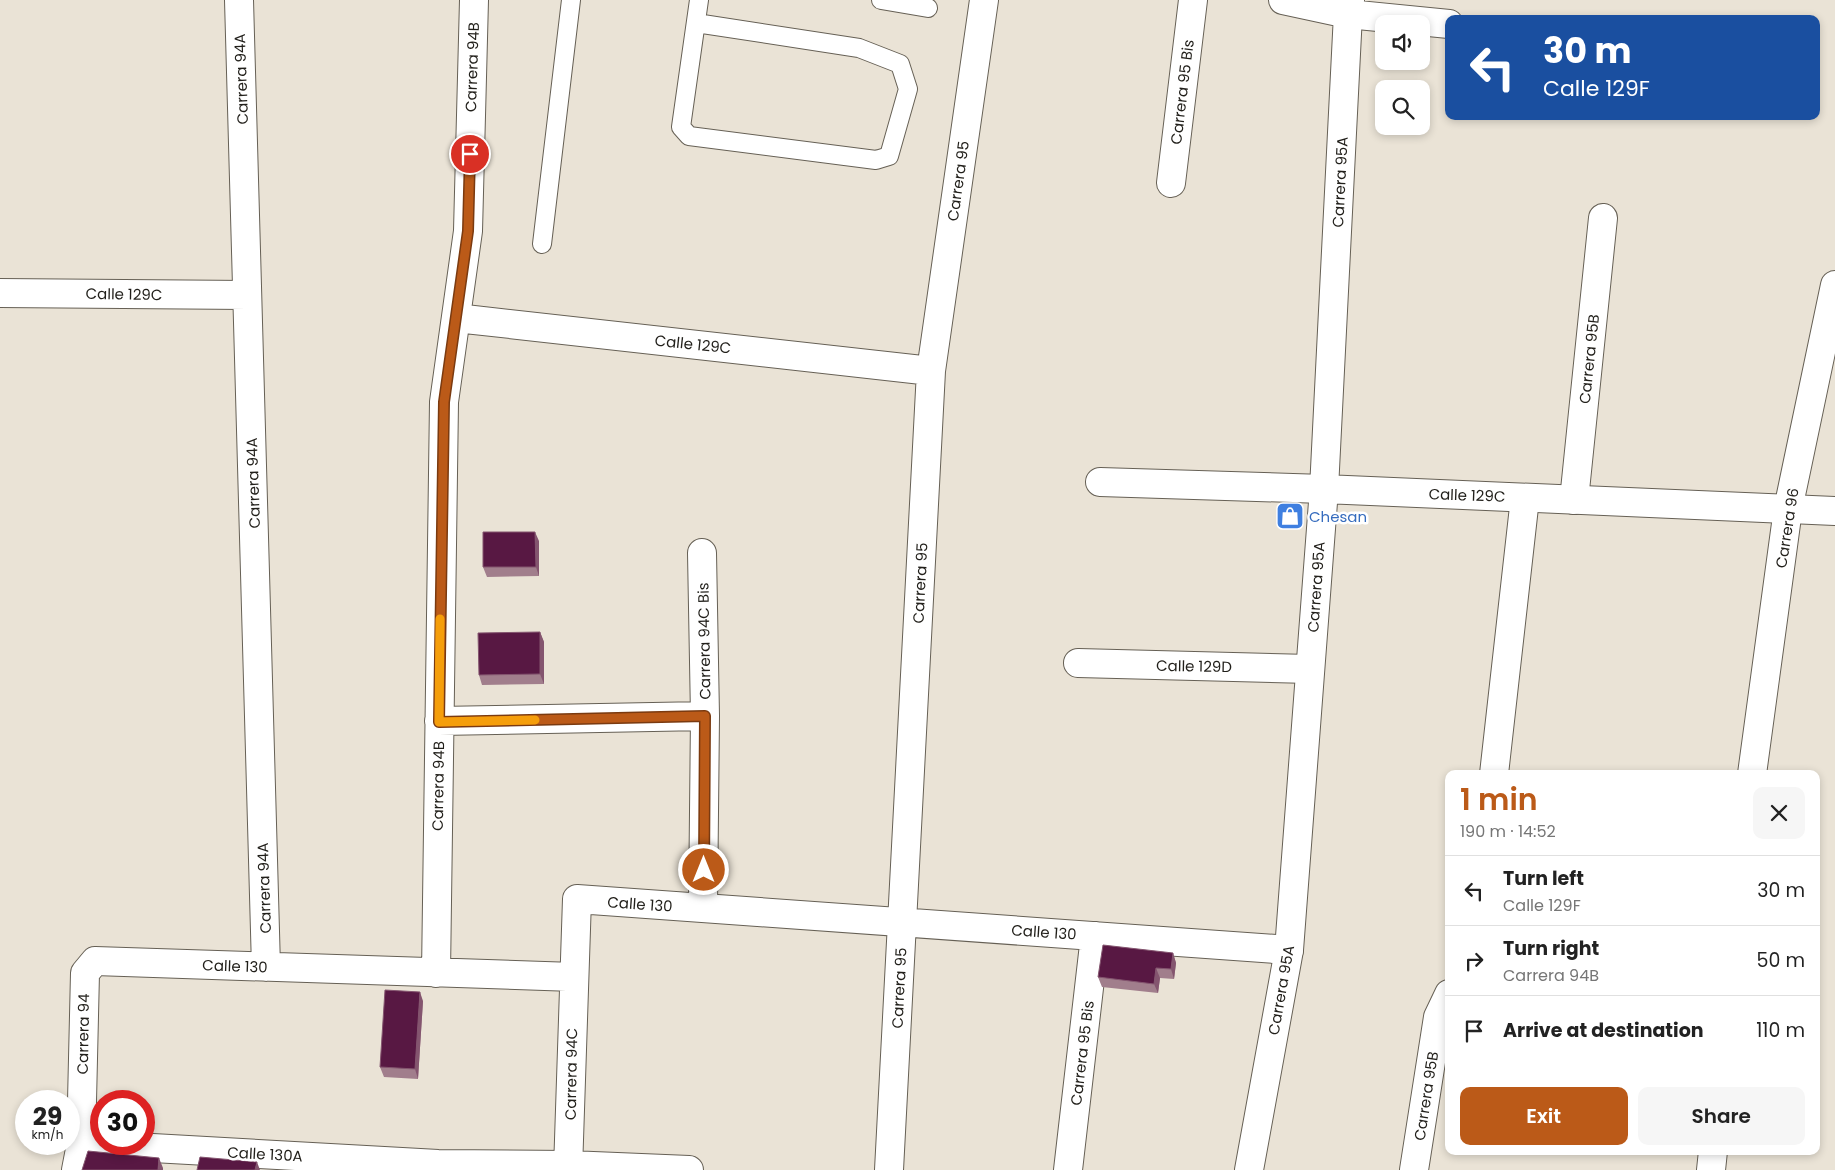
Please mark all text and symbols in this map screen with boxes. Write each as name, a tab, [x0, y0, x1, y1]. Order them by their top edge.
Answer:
map controls	[1375, 15, 1430, 135]
button: sound	[1375, 15, 1430, 70]
street label: Carrera 94B	[460, 22, 484, 112]
text: 30 m	[1543, 26, 1631, 75]
street label: Carrera 94A	[229, 33, 253, 125]
icon: left	[1460, 35, 1525, 100]
street label: Carrera 95 Bis	[1165, 38, 1199, 146]
text: Calle 129F	[1543, 73, 1650, 104]
button: search	[1375, 80, 1430, 135]
pin	[449, 133, 491, 175]
street label: Carrera 95A	[1327, 136, 1353, 228]
icon: arrive	[456, 140, 484, 168]
street label: Carrera 95	[942, 140, 974, 222]
street label: Calle 129C	[85, 283, 163, 305]
street label: Carrera 95B	[1574, 313, 1604, 405]
street label: Calle 129C	[654, 330, 732, 358]
street label: Carrera 94A	[241, 437, 265, 529]
street label: Calle 129C	[1428, 483, 1506, 507]
street label: Carrera 96	[1770, 486, 1804, 570]
shop icon: Chesan	[1275, 501, 1305, 531]
place label: Chesan	[1309, 506, 1367, 527]
street label: Carrera 95A	[1302, 541, 1330, 633]
street label: Carrera 95	[907, 542, 933, 624]
street label: Carrera 94C Bis	[692, 582, 716, 700]
street label: Calle 129D	[1156, 655, 1232, 677]
street label: Carrera 94B	[427, 741, 449, 831]
text: 1 min	[1460, 778, 1538, 821]
button: close	[1753, 787, 1805, 839]
text: 190 m · 14:52	[1460, 820, 1556, 843]
street label: Carrera 94A	[252, 842, 276, 934]
position arrow	[677, 843, 729, 895]
text: Turn left	[1503, 865, 1584, 892]
icon: left	[1460, 877, 1488, 905]
text: 30 m	[1757, 877, 1805, 904]
street label: Calle 130	[607, 891, 673, 917]
text: Calle 129F	[1503, 894, 1581, 917]
street label: Calle 130	[1011, 919, 1077, 945]
text: Turn right	[1503, 935, 1599, 962]
street label: Carrera 95A	[1263, 943, 1299, 1037]
street label: Carrera 95	[886, 947, 912, 1029]
icon: right	[1460, 947, 1488, 975]
text: 50 m	[1756, 947, 1805, 974]
street label: Calle 130	[202, 954, 268, 978]
text: Carrera 94B	[1503, 964, 1599, 987]
street label: Carrera 94	[72, 993, 94, 1075]
street label: Carrera 95 Bis	[1065, 999, 1099, 1107]
icon: arrive	[1460, 1017, 1488, 1045]
text: Arrive at destination	[1503, 1017, 1704, 1044]
text: 110 m	[1756, 1017, 1805, 1044]
street label: Carrera 94C	[560, 1028, 582, 1120]
street label: Carrera 95B	[1409, 1050, 1443, 1142]
button: Exit	[1460, 1087, 1628, 1145]
button: Share	[1638, 1087, 1805, 1145]
speed limit sign: 30	[90, 1090, 155, 1155]
text: 29	[33, 1099, 62, 1134]
text: km/h	[32, 1126, 63, 1143]
street label: Calle 130A	[227, 1142, 303, 1166]

